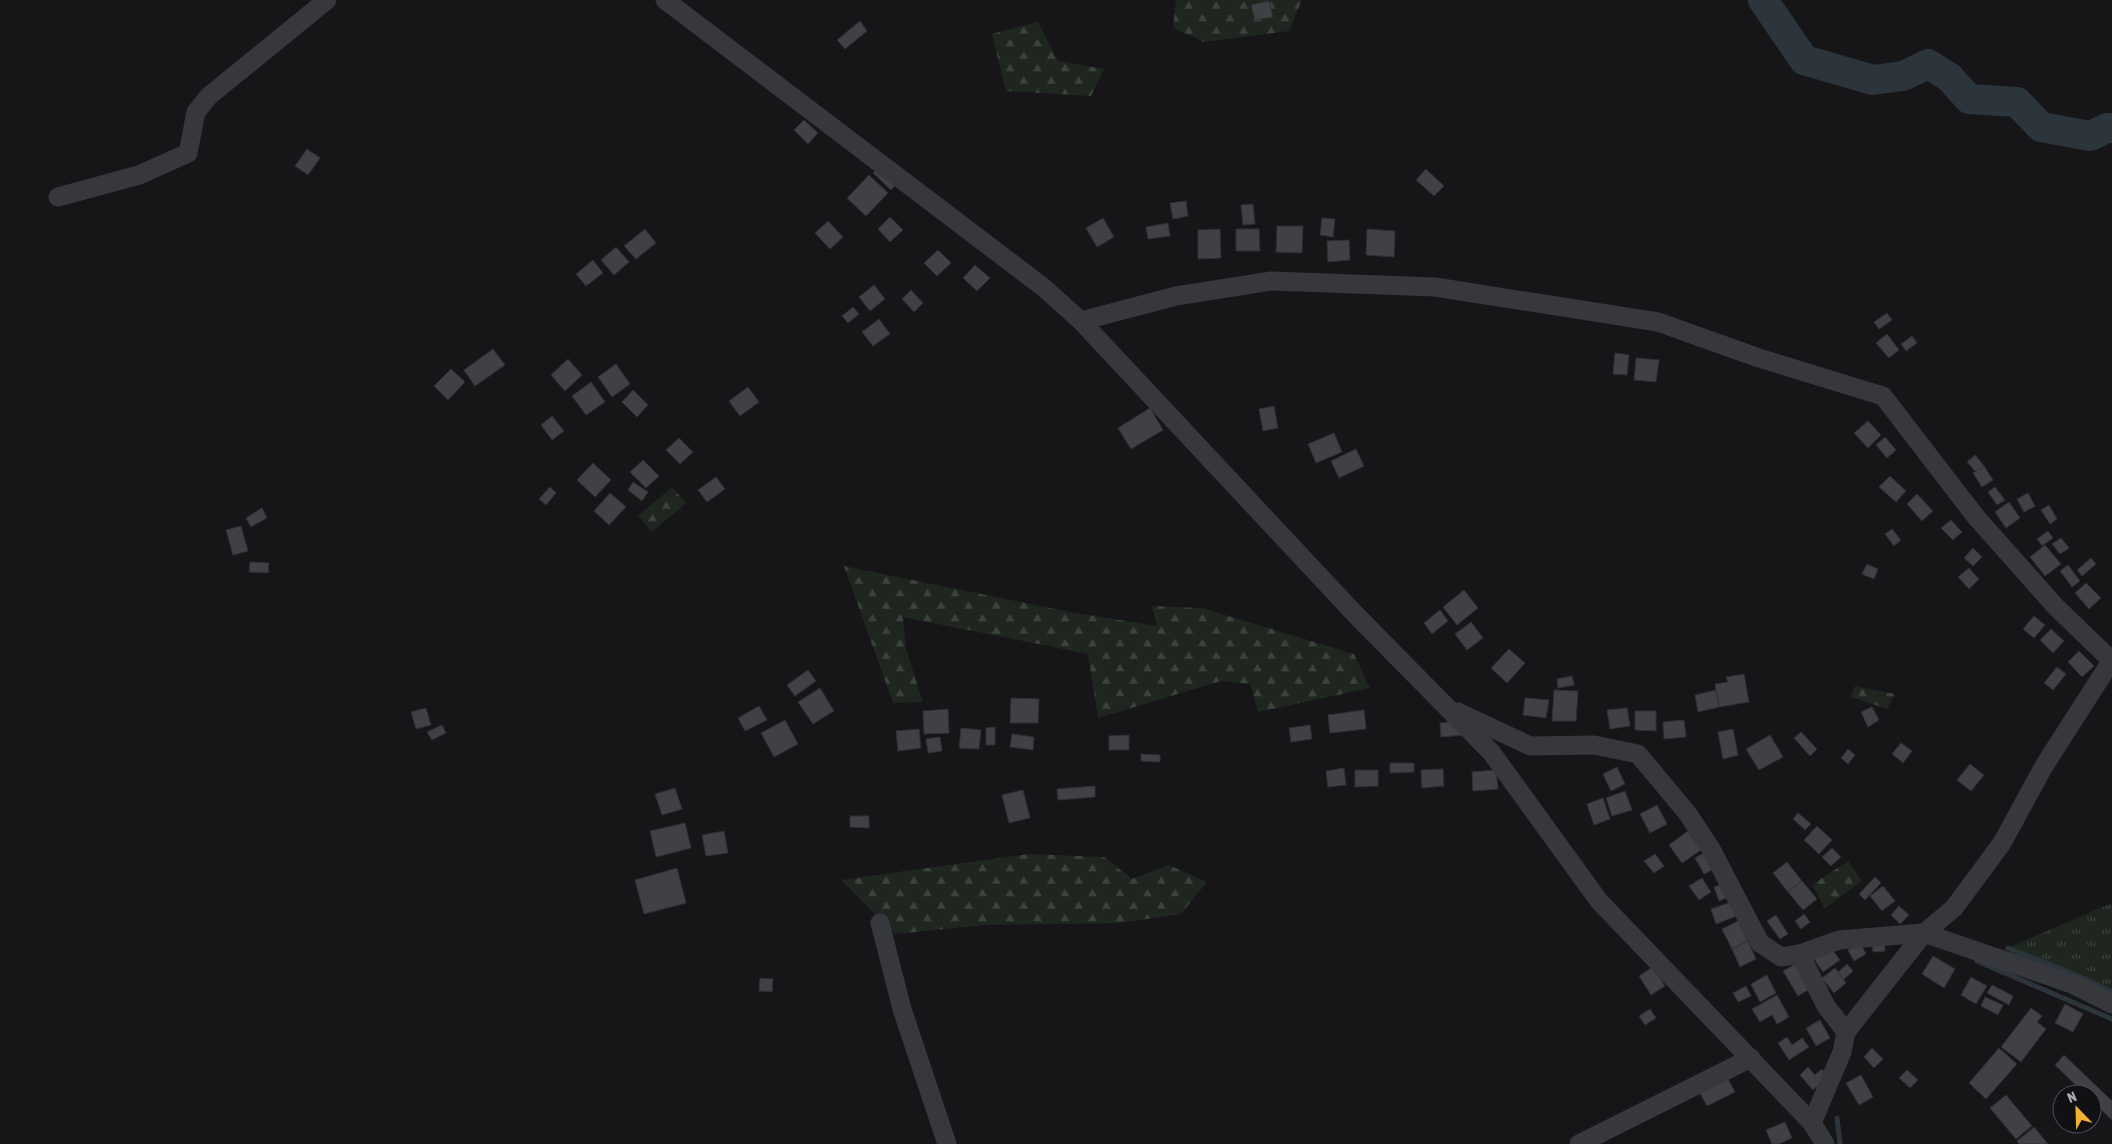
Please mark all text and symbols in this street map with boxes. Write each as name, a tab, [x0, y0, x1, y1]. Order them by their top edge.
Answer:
north arrow	[2052, 1084, 2102, 1134]
text: N	[2065, 1088, 2079, 1106]

